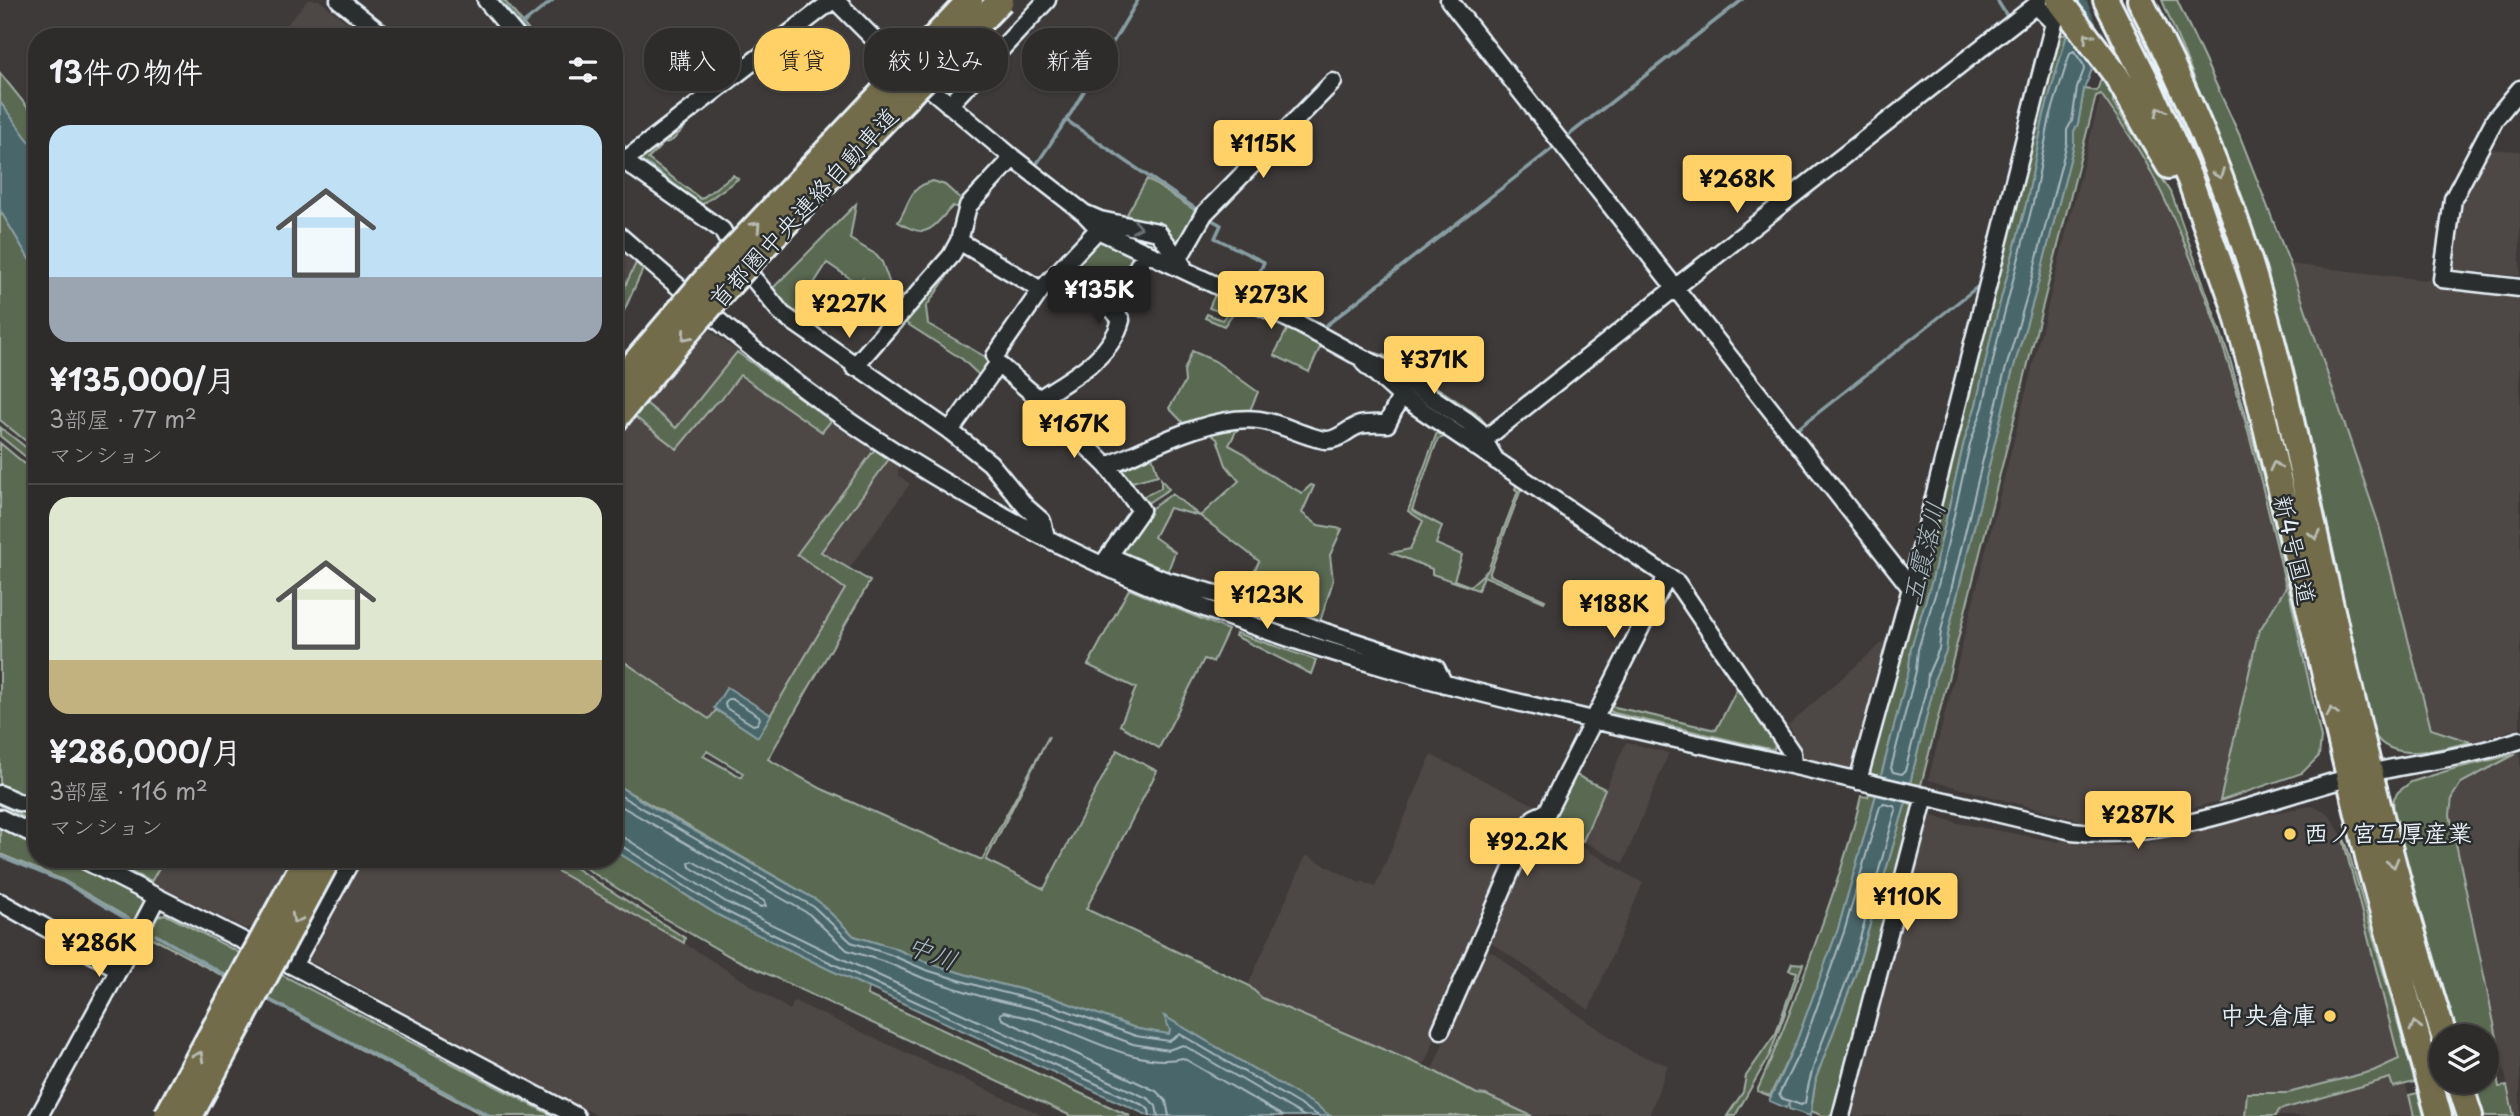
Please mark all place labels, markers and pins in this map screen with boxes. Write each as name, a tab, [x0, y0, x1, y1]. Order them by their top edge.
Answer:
pin: ¥115K	[1214, 120, 1312, 180]
pin: ¥268K	[1688, 156, 1786, 215]
pin: ¥135K	[1050, 266, 1148, 326]
pin: ¥273K	[1222, 272, 1320, 331]
pin: ¥227K	[800, 280, 898, 340]
pin: ¥371K	[1385, 336, 1483, 396]
pin: ¥167K	[1025, 400, 1123, 460]
pin: ¥123K	[1218, 572, 1316, 631]
pin: ¥188K	[1565, 580, 1663, 640]
pin: ¥287K	[2089, 792, 2187, 851]
place label: 西ノ宮互厚産業	[2304, 814, 2472, 850]
pin: ¥92.2K	[1470, 818, 1584, 878]
marker: 西ノ宮互厚産業	[2282, 826, 2298, 842]
pin: ¥110K	[1858, 874, 1956, 933]
pin: ¥286K	[50, 920, 148, 979]
place label: 中央倉庫	[2220, 996, 2316, 1032]
marker: 中央倉庫	[2322, 1008, 2338, 1024]

